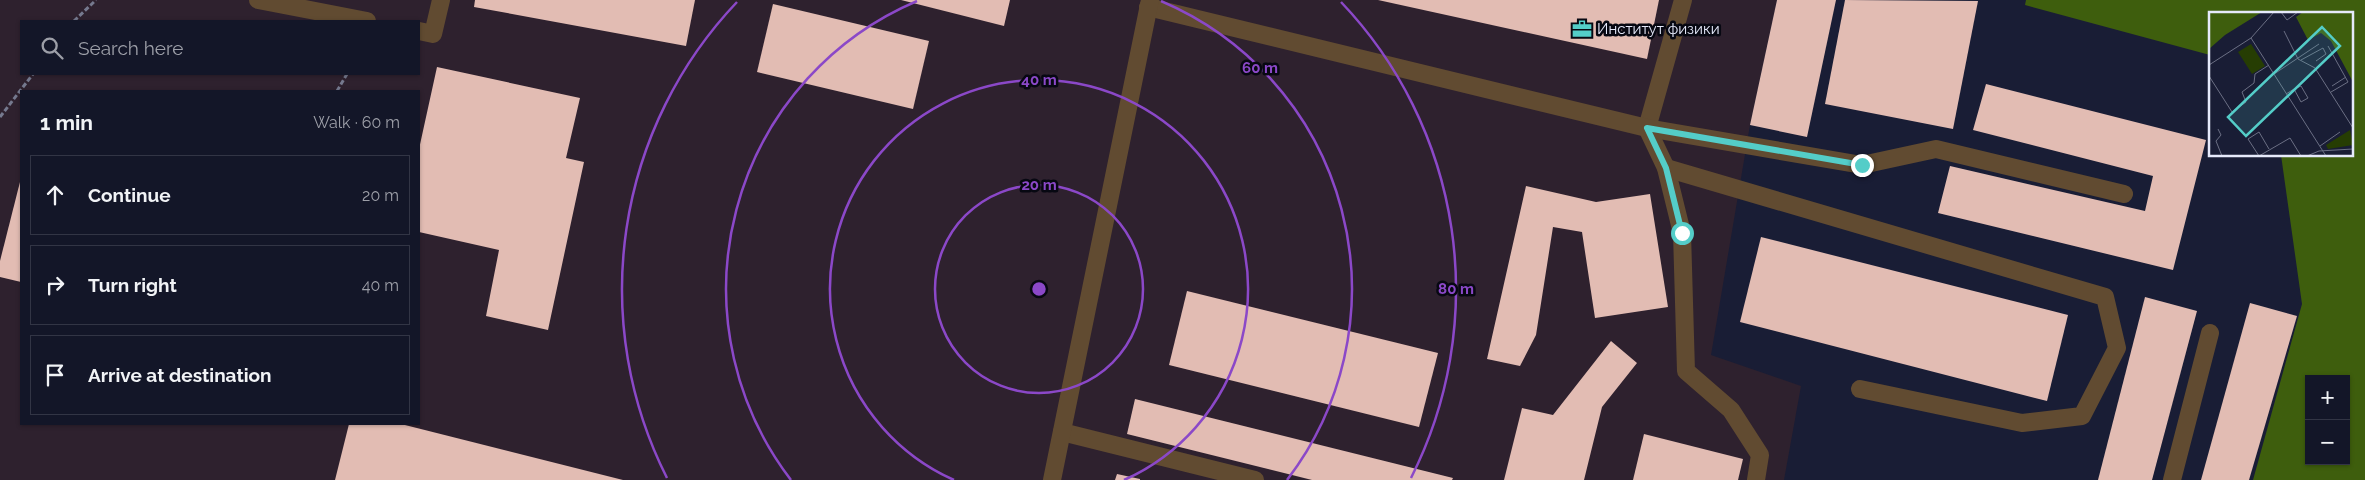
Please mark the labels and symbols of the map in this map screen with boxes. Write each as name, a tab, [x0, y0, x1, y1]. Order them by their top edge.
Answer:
inset map	[2209, 12, 2352, 156]
office icon: Институт физики	[1571, 18, 1593, 40]
place label: Институт физики	[1597, 20, 1720, 38]
text: 60 m	[1242, 59, 1278, 77]
text: 40 m	[1021, 71, 1057, 89]
route end	[1851, 154, 1874, 177]
text: 20 m	[1021, 176, 1057, 194]
route start	[1671, 222, 1694, 245]
centre of rings	[1030, 280, 1048, 298]
text: 80 m	[1438, 280, 1474, 298]

